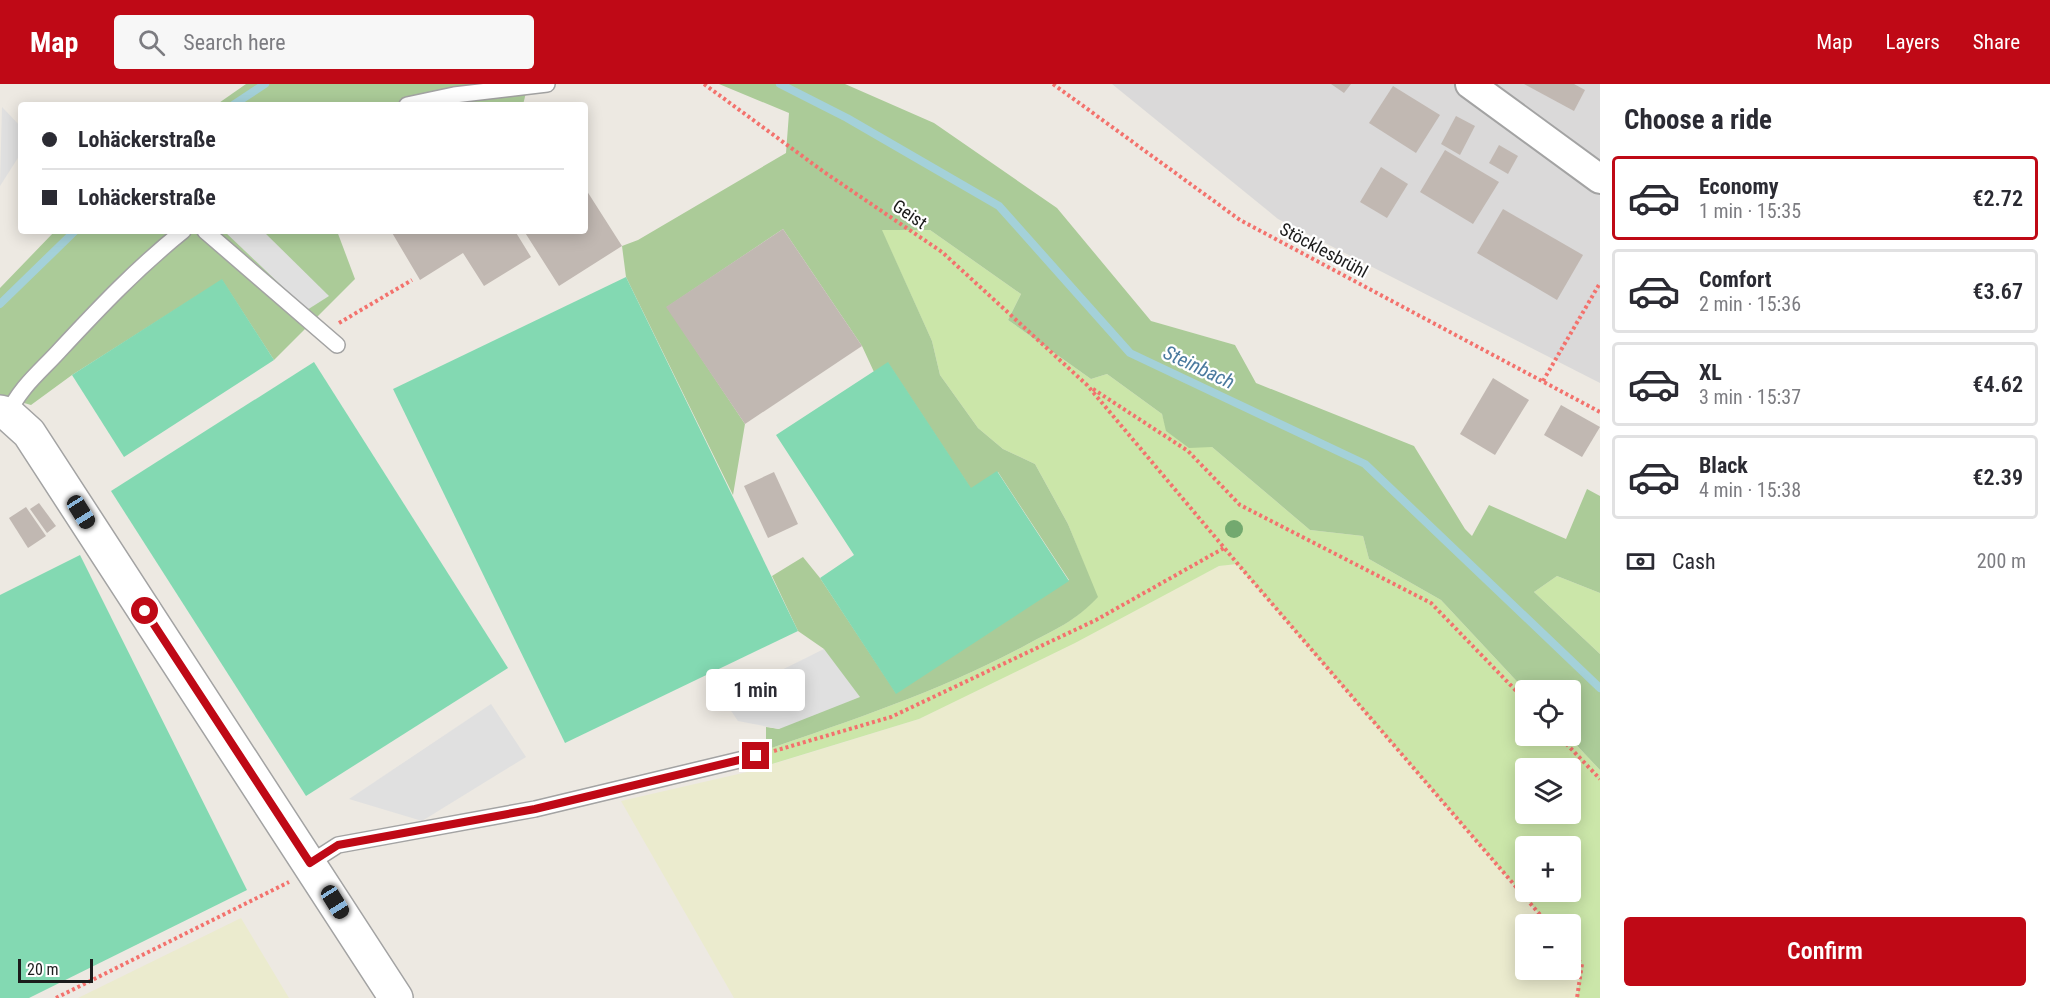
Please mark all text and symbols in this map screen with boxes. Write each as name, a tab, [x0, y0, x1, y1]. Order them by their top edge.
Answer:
search box	[114, 15, 534, 69]
text: Map	[30, 26, 78, 59]
icon: search	[135, 26, 168, 59]
text: Search here	[183, 30, 286, 55]
text: Map	[1816, 30, 1853, 54]
text: Layers	[1886, 30, 1940, 54]
text: Share	[1973, 30, 2020, 54]
text: Choose a ride	[1624, 104, 1772, 136]
text: Lohäckerstraße	[78, 127, 216, 152]
icon: car	[1627, 171, 1681, 225]
text: Economy	[1699, 174, 1779, 199]
text: Lohäckerstraße	[78, 185, 216, 210]
text: €2.72	[1972, 186, 2023, 211]
street label: Geist	[889, 195, 931, 233]
text: 1 min · 15:35	[1699, 199, 1801, 223]
street label: Stöcklesbrühl	[1276, 218, 1372, 282]
icon: car	[1627, 264, 1681, 318]
text: Comfort	[1699, 267, 1772, 292]
text: €3.67	[1972, 279, 2023, 304]
text: 2 min · 15:36	[1699, 292, 1801, 316]
water label: Steinbach	[1160, 340, 1238, 394]
icon: car	[1627, 357, 1681, 411]
text: XL	[1699, 360, 1722, 385]
text: €4.62	[1972, 372, 2023, 397]
text: 3 min · 15:37	[1699, 385, 1801, 409]
icon: car	[1627, 450, 1681, 504]
text: Black	[1699, 453, 1748, 478]
text: €2.39	[1972, 465, 2023, 490]
text: 4 min · 15:38	[1699, 478, 1801, 502]
car	[64, 492, 98, 532]
icon: cash	[1624, 545, 1657, 578]
text: Cash	[1672, 549, 1716, 574]
text: 200 m	[1977, 549, 2026, 573]
route start	[131, 597, 158, 624]
callout: 1 min	[706, 669, 806, 711]
text: 1 min	[733, 678, 778, 702]
map controls	[1515, 680, 1581, 980]
button: locate	[1515, 680, 1581, 746]
route end	[742, 742, 769, 769]
button: layers	[1515, 758, 1581, 824]
button: +	[1515, 836, 1581, 902]
car	[318, 882, 352, 922]
button: −	[1515, 914, 1581, 980]
button: Confirm	[1624, 917, 2026, 986]
scale bar	[18, 956, 93, 984]
text: 20 m	[27, 960, 59, 979]

